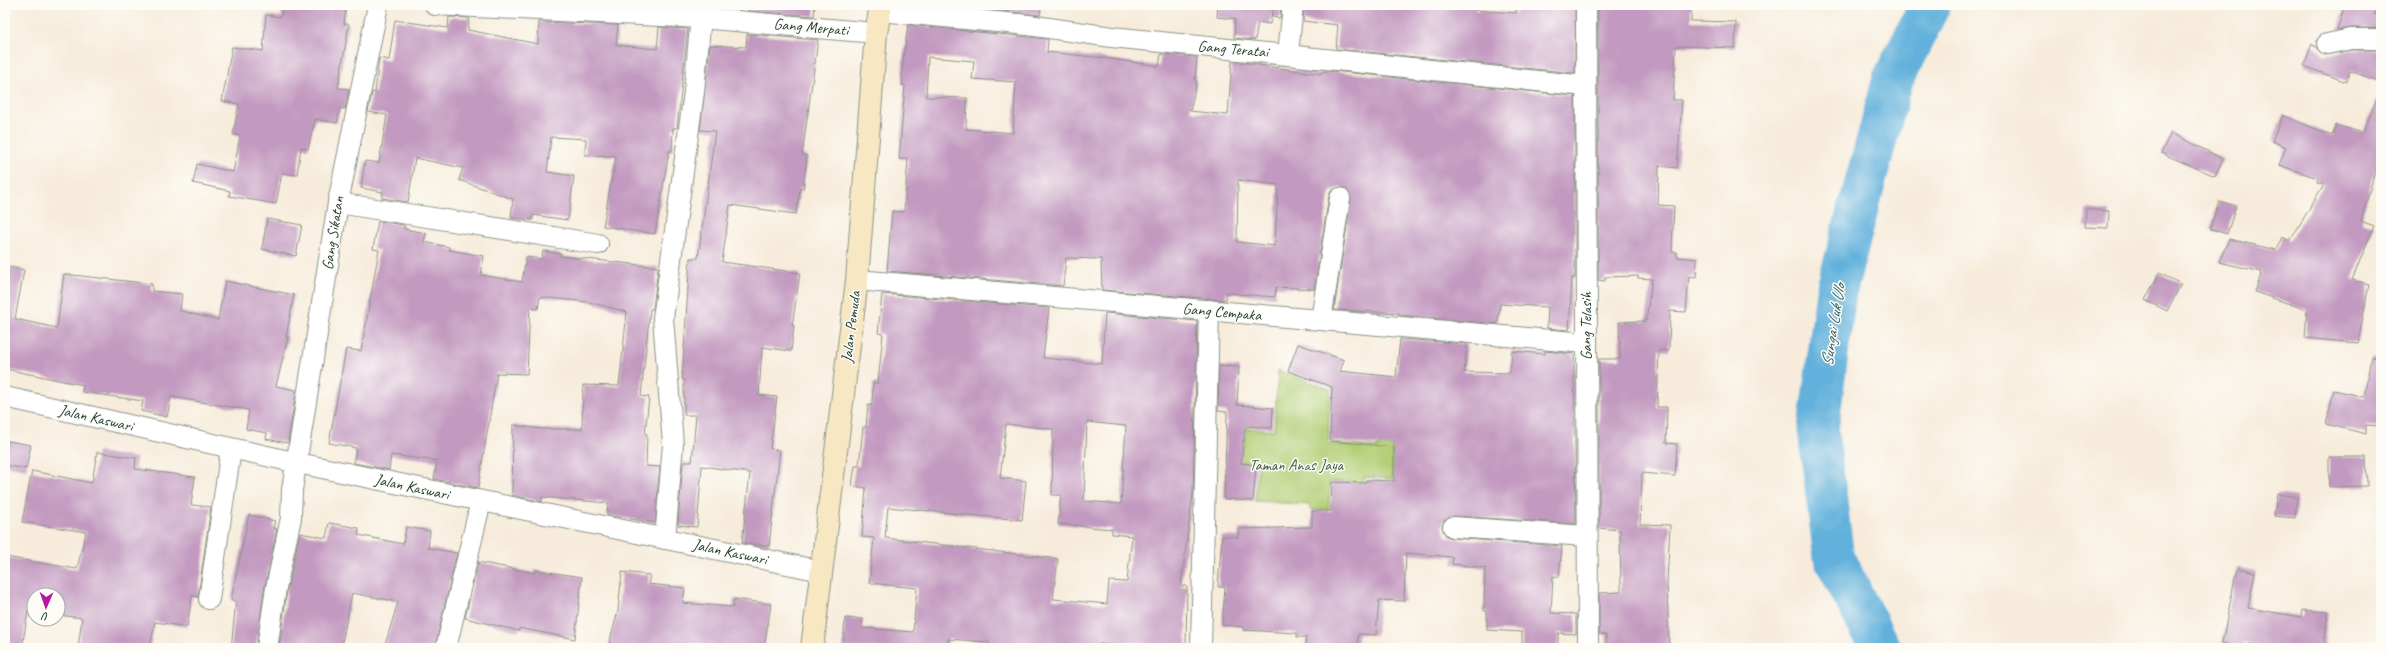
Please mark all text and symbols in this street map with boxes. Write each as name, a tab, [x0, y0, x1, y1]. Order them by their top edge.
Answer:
street label: Gang Merpati	[773, 14, 851, 40]
street label: Gang Teratai	[1197, 36, 1271, 62]
street label: Gang Sikatan	[317, 194, 349, 271]
water label: Sungai Luk Ulo	[1816, 280, 1850, 368]
street label: Jalan Pemuda	[837, 289, 866, 365]
street label: Gang Telasih	[1576, 291, 1596, 360]
street label: Gang Cempaka	[1182, 299, 1263, 325]
street label: Jalan Kaswari	[56, 400, 137, 437]
park label: Taman Anas Jaya	[1249, 455, 1345, 475]
street label: Jalan Kaswari	[372, 469, 453, 505]
street label: Jalan Kaswari	[690, 534, 771, 570]
north arrow	[26, 587, 66, 627]
text: U	[40, 610, 49, 624]

